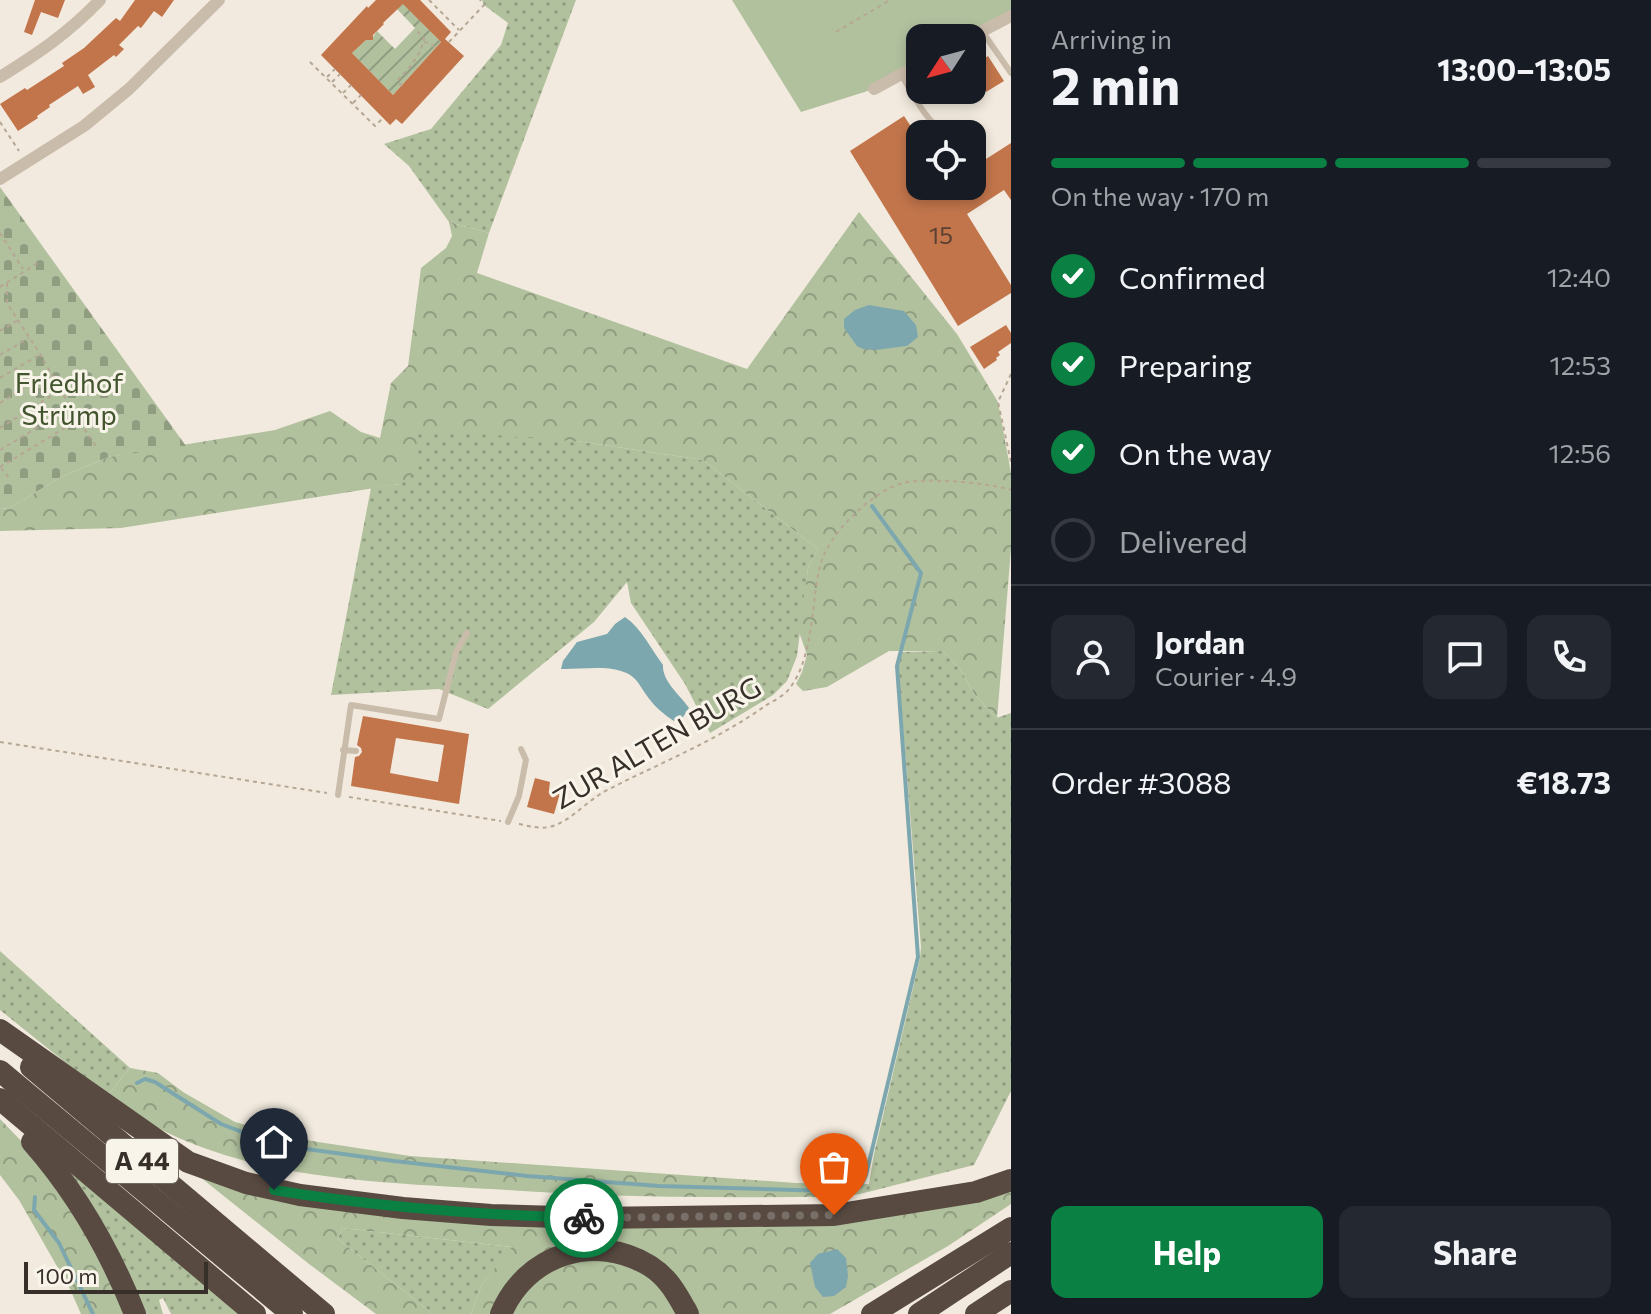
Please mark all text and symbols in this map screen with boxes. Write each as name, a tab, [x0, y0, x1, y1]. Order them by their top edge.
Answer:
text: Arriving in	[1051, 23, 1172, 54]
north arrow	[906, 24, 986, 104]
map controls	[906, 24, 986, 200]
text: 13:00–13:05	[1437, 50, 1611, 87]
text: 2 min	[1051, 52, 1180, 116]
button: locate	[906, 120, 986, 200]
text: On the way · 170 m	[1051, 180, 1269, 211]
house number: 15	[929, 220, 953, 249]
icon: check	[1051, 254, 1095, 298]
text: Confirmed	[1119, 258, 1266, 295]
text: 12:40	[1547, 261, 1611, 292]
icon: check	[1051, 342, 1095, 386]
text: Preparing	[1119, 346, 1252, 383]
text: 12:53	[1550, 349, 1611, 380]
park label: Friedhof Strümp	[15, 365, 123, 431]
icon: check	[1051, 430, 1095, 474]
text: On the way	[1119, 434, 1272, 471]
text: 12:56	[1549, 437, 1611, 468]
text: Delivered	[1119, 522, 1248, 559]
button: person	[1051, 615, 1135, 699]
button: chat	[1423, 615, 1507, 699]
button: phone	[1527, 615, 1611, 699]
text: Jordan	[1155, 623, 1245, 660]
text: Courier · 4.9	[1155, 660, 1297, 691]
street label: ZUR ALTEN BURG	[546, 669, 767, 815]
text: Order #3088	[1051, 763, 1231, 800]
text: €18.73	[1517, 763, 1611, 800]
pin	[240, 1108, 308, 1190]
icon: home	[252, 1120, 296, 1164]
pin	[800, 1133, 868, 1215]
road number: A 44	[106, 1139, 178, 1183]
icon: bag	[812, 1145, 856, 1189]
courier	[544, 1178, 624, 1258]
icon: bike	[562, 1196, 606, 1240]
button: Help	[1051, 1206, 1323, 1298]
button: Share	[1339, 1206, 1611, 1298]
scale bar	[24, 1258, 208, 1294]
text: 100 m	[36, 1262, 98, 1289]

